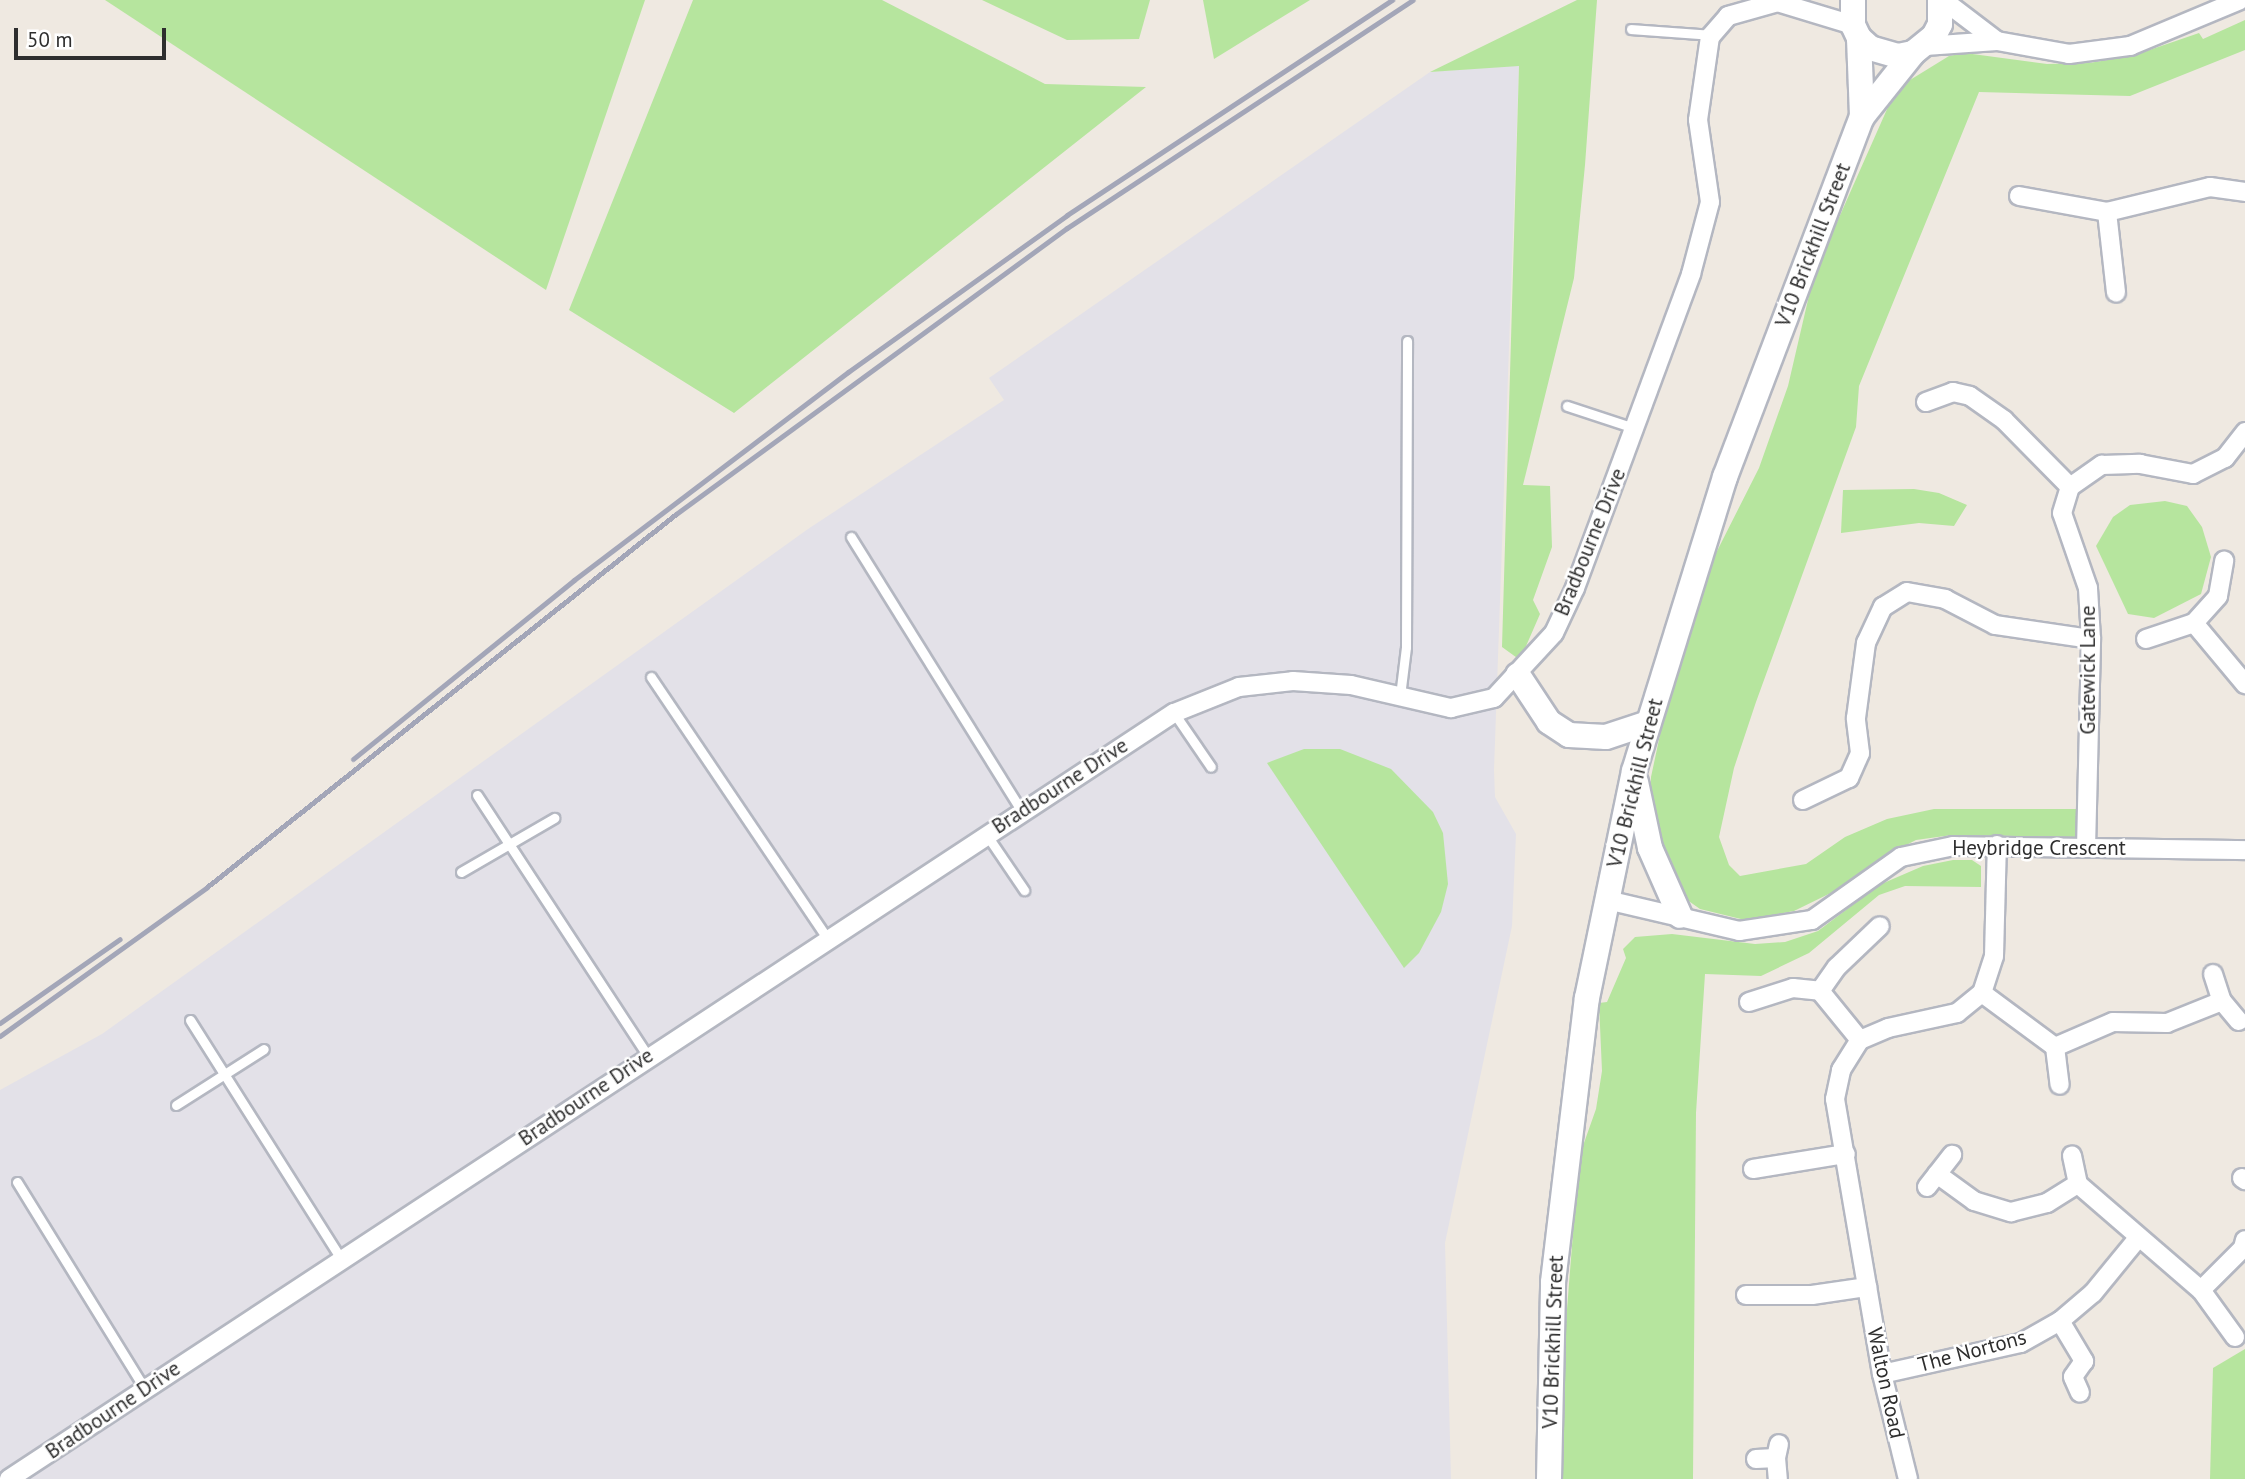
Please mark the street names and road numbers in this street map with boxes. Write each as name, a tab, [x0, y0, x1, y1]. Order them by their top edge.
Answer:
street label: V10 Brickhill Street	[1770, 159, 1856, 331]
street label: Bradbourne Drive	[1549, 464, 1631, 620]
street label: Gatewick Lane	[2075, 605, 2101, 735]
street label: V10 Brickhill Street	[1602, 696, 1668, 870]
street label: Bradbourne Drive	[987, 733, 1133, 839]
street label: Heybridge Crescent	[1952, 835, 2126, 861]
street label: Bradbourne Drive	[514, 1043, 658, 1151]
street label: V10 Brickhill Street	[1537, 1255, 1569, 1429]
street label: The Nortons	[1915, 1324, 2029, 1378]
street label: Walton Road	[1862, 1325, 1910, 1441]
street label: Bradbourne Drive	[41, 1356, 185, 1464]

